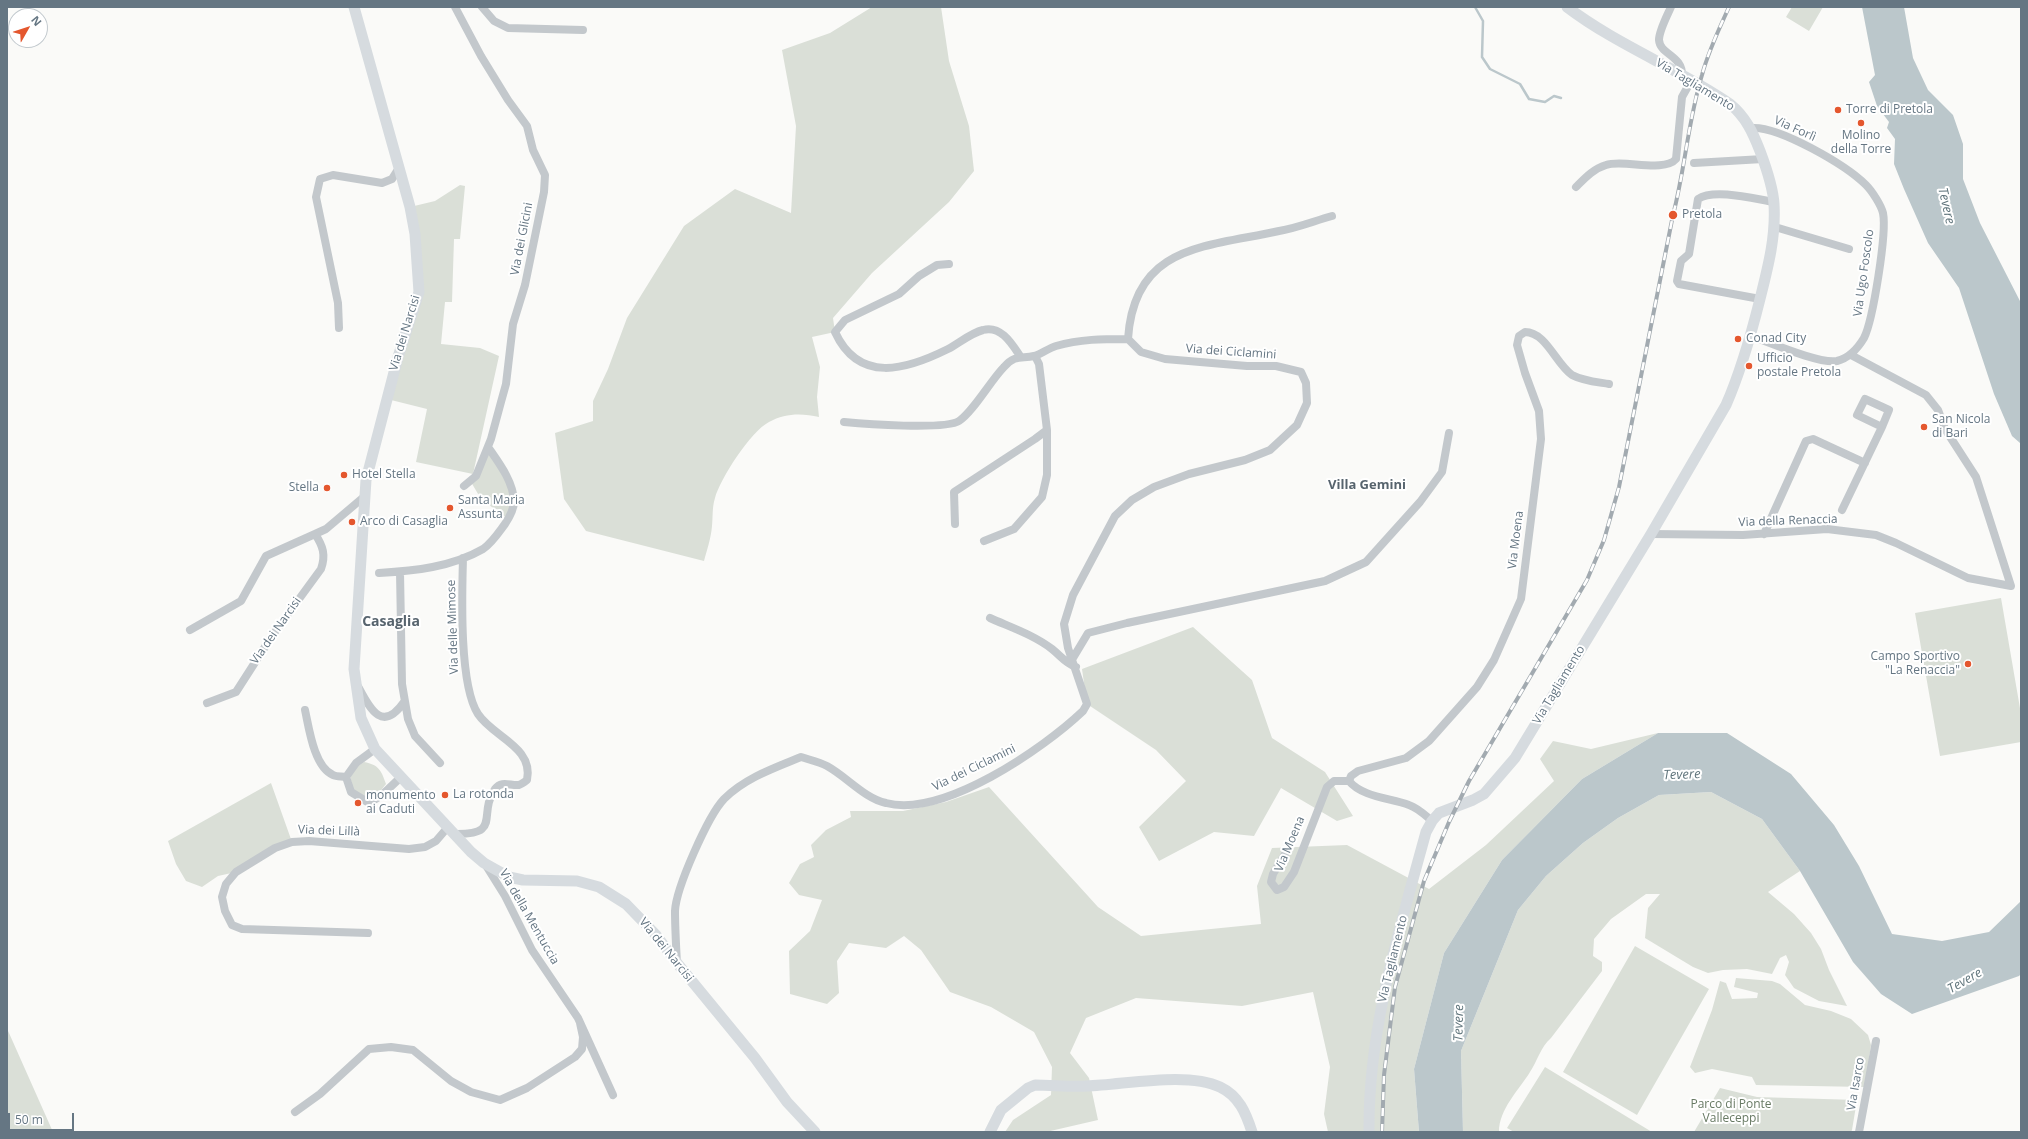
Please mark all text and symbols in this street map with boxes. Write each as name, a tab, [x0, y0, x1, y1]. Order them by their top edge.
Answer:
north arrow	[8, 8, 48, 48]
text: N	[28, 13, 46, 29]
street label: Via Tagliamento	[1653, 56, 1737, 114]
place label: Torre di Pretola	[1846, 103, 1933, 117]
marker: Torre di Pretola	[1833, 105, 1843, 115]
street label: Via Forlì	[1772, 113, 1818, 145]
marker: Molino della Torre	[1856, 118, 1866, 128]
place label: Molino della Torre	[1831, 129, 1891, 157]
water label: Tevere	[1934, 186, 1958, 226]
street label: Via dei Glicini	[508, 201, 536, 277]
place label: Pretola	[1682, 208, 1722, 222]
marker: Pretola	[1667, 209, 1679, 221]
street label: Via Ugo Foscolo	[1851, 228, 1877, 318]
street label: Via dei Narcisi	[387, 293, 423, 373]
place label: Conad City	[1746, 332, 1806, 346]
marker: Conad City	[1733, 334, 1743, 344]
street label: Via dei Ciclamini	[1185, 342, 1277, 362]
place label: Ufficio postale Pretola	[1757, 352, 1841, 380]
marker: Ufficio postale Pretola	[1744, 361, 1754, 371]
place label: San Nicola di Bari	[1932, 413, 1990, 441]
marker: San Nicola di Bari	[1919, 422, 1929, 432]
place label: Hotel Stella	[352, 468, 416, 482]
marker: Hotel Stella	[339, 470, 349, 480]
district label: Villa Gemini	[1328, 477, 1406, 493]
place label: Stella	[289, 481, 319, 495]
marker: Stella	[322, 483, 332, 493]
place label: Santa Maria Assunta	[458, 494, 525, 522]
marker: Santa Maria Assunta	[445, 503, 455, 513]
street label: Via Moena	[1505, 510, 1527, 570]
street label: Via della Renaccia	[1738, 512, 1838, 530]
place label: Arco di Casaglia	[360, 515, 448, 529]
marker: Arco di Casaglia	[347, 517, 357, 527]
street label: Via delle Mimose	[444, 579, 462, 675]
street label: Via dei Narcisi	[248, 595, 304, 667]
district label: Casaglia	[362, 614, 420, 630]
street label: Via Tagliamento	[1530, 643, 1588, 727]
place label: Campo Sportivo "La Renaccia"	[1870, 650, 1960, 678]
marker: Campo Sportivo "La Renaccia"	[1963, 659, 1973, 669]
street label: Via dei Ciclamini	[930, 742, 1018, 794]
water label: Tevere	[1663, 767, 1701, 783]
place label: La rotonda	[453, 788, 514, 802]
place label: monumento ai Caduti	[366, 789, 436, 817]
marker: La rotonda	[440, 790, 450, 800]
marker: monumento ai Caduti	[353, 798, 363, 808]
street label: Via Moena	[1272, 814, 1308, 874]
street label: Via dei Lillà	[298, 823, 360, 839]
street label: Via della Mentuccia	[496, 867, 562, 967]
street label: Via Tagliamento	[1375, 914, 1411, 1004]
street label: Via dei Narcisi	[636, 915, 696, 985]
water label: Tevere	[1945, 965, 1985, 997]
water label: Tevere	[1451, 1004, 1467, 1042]
street label: Via Isarco	[1844, 1056, 1868, 1112]
park label: Parco di Ponte Valleceppi	[1690, 1098, 1772, 1126]
scale bar	[10, 1105, 76, 1131]
text: 50 m	[15, 1111, 43, 1128]

